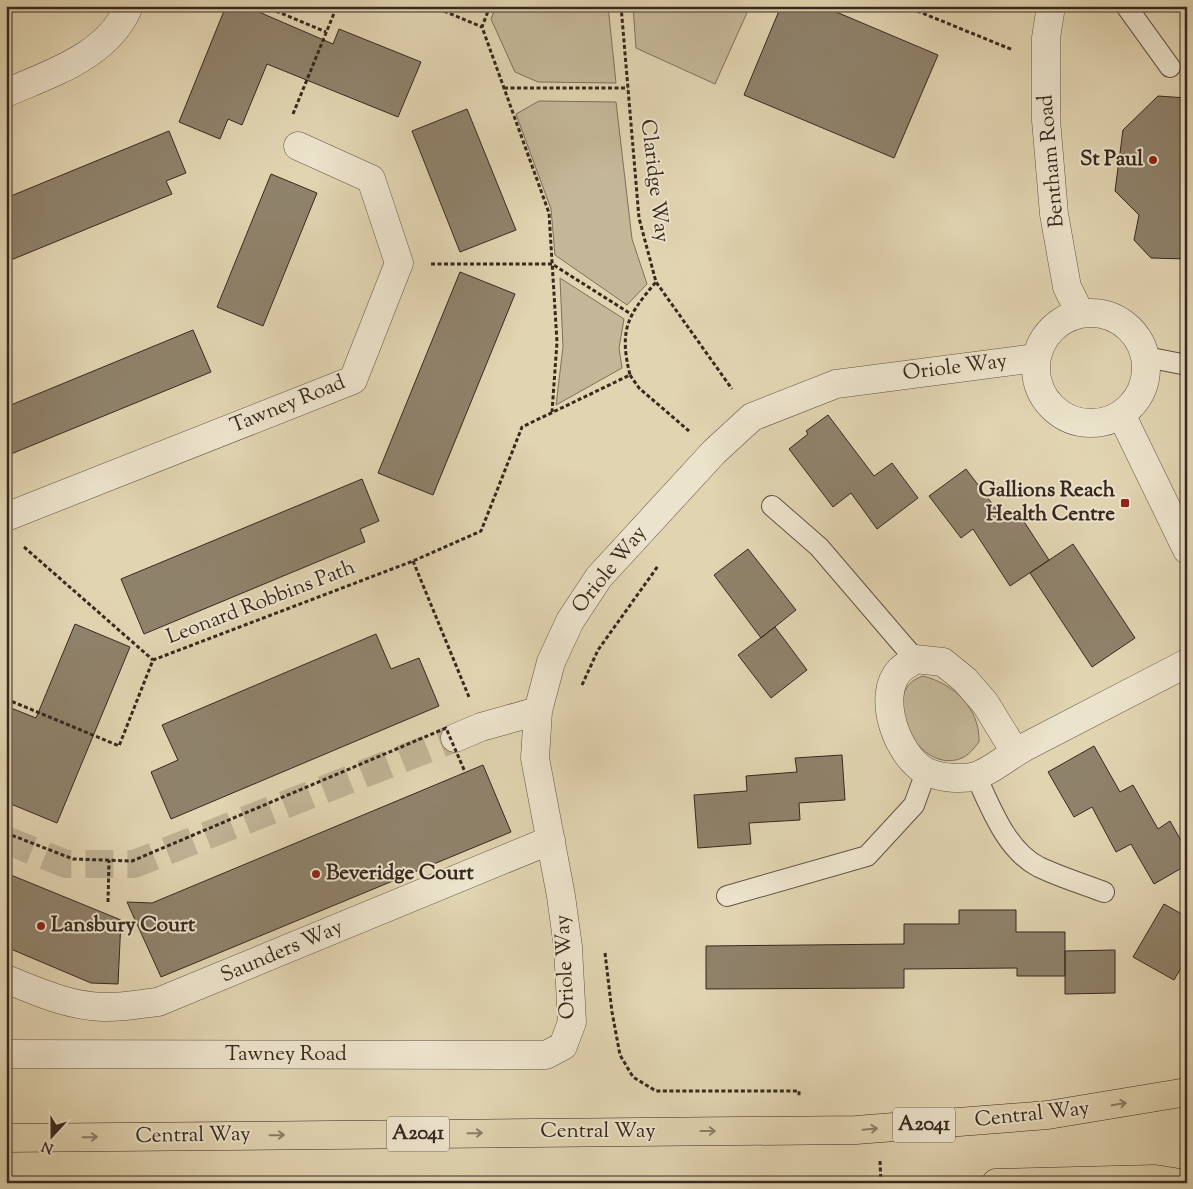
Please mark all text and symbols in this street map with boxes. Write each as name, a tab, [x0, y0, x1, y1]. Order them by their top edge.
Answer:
street label: Bentham Road	[1031, 93, 1073, 229]
street label: Claridge Way	[632, 118, 677, 245]
place label: St Paul	[1080, 145, 1143, 175]
marker: St Paul	[1147, 154, 1159, 166]
street label: Oriole Way	[901, 347, 1009, 389]
street label: Tawney Road	[226, 368, 350, 442]
place label: Gallions Reach Health Centre	[979, 476, 1116, 530]
marker: Gallions Reach Health Centre	[1119, 497, 1131, 509]
street label: Oriole Way	[565, 519, 655, 620]
street label: Leonard Robbins Path	[162, 553, 360, 653]
place label: Beveridge Court	[326, 859, 474, 889]
marker: Beveridge Court	[310, 868, 322, 880]
place label: Lansbury Court	[51, 911, 196, 941]
street label: Saunders Way	[216, 913, 348, 991]
street label: Oriole Way	[548, 913, 584, 1020]
marker: Lansbury Court	[35, 920, 47, 932]
street label: Tawney Road	[225, 1040, 347, 1070]
street label: Central Way	[973, 1094, 1091, 1136]
one-way arrow	[1110, 1099, 1126, 1109]
road number: A2041	[893, 1108, 955, 1142]
north arrow	[28, 1112, 78, 1162]
road number: A2041	[387, 1116, 449, 1152]
street label: Central Way	[540, 1117, 656, 1147]
street label: Central Way	[135, 1120, 251, 1152]
one-way arrow	[862, 1124, 878, 1134]
one-way arrow	[699, 1126, 715, 1136]
one-way arrow	[466, 1128, 483, 1138]
one-way arrow	[269, 1130, 285, 1140]
one-way arrow	[82, 1132, 98, 1142]
text: N	[39, 1135, 57, 1158]

